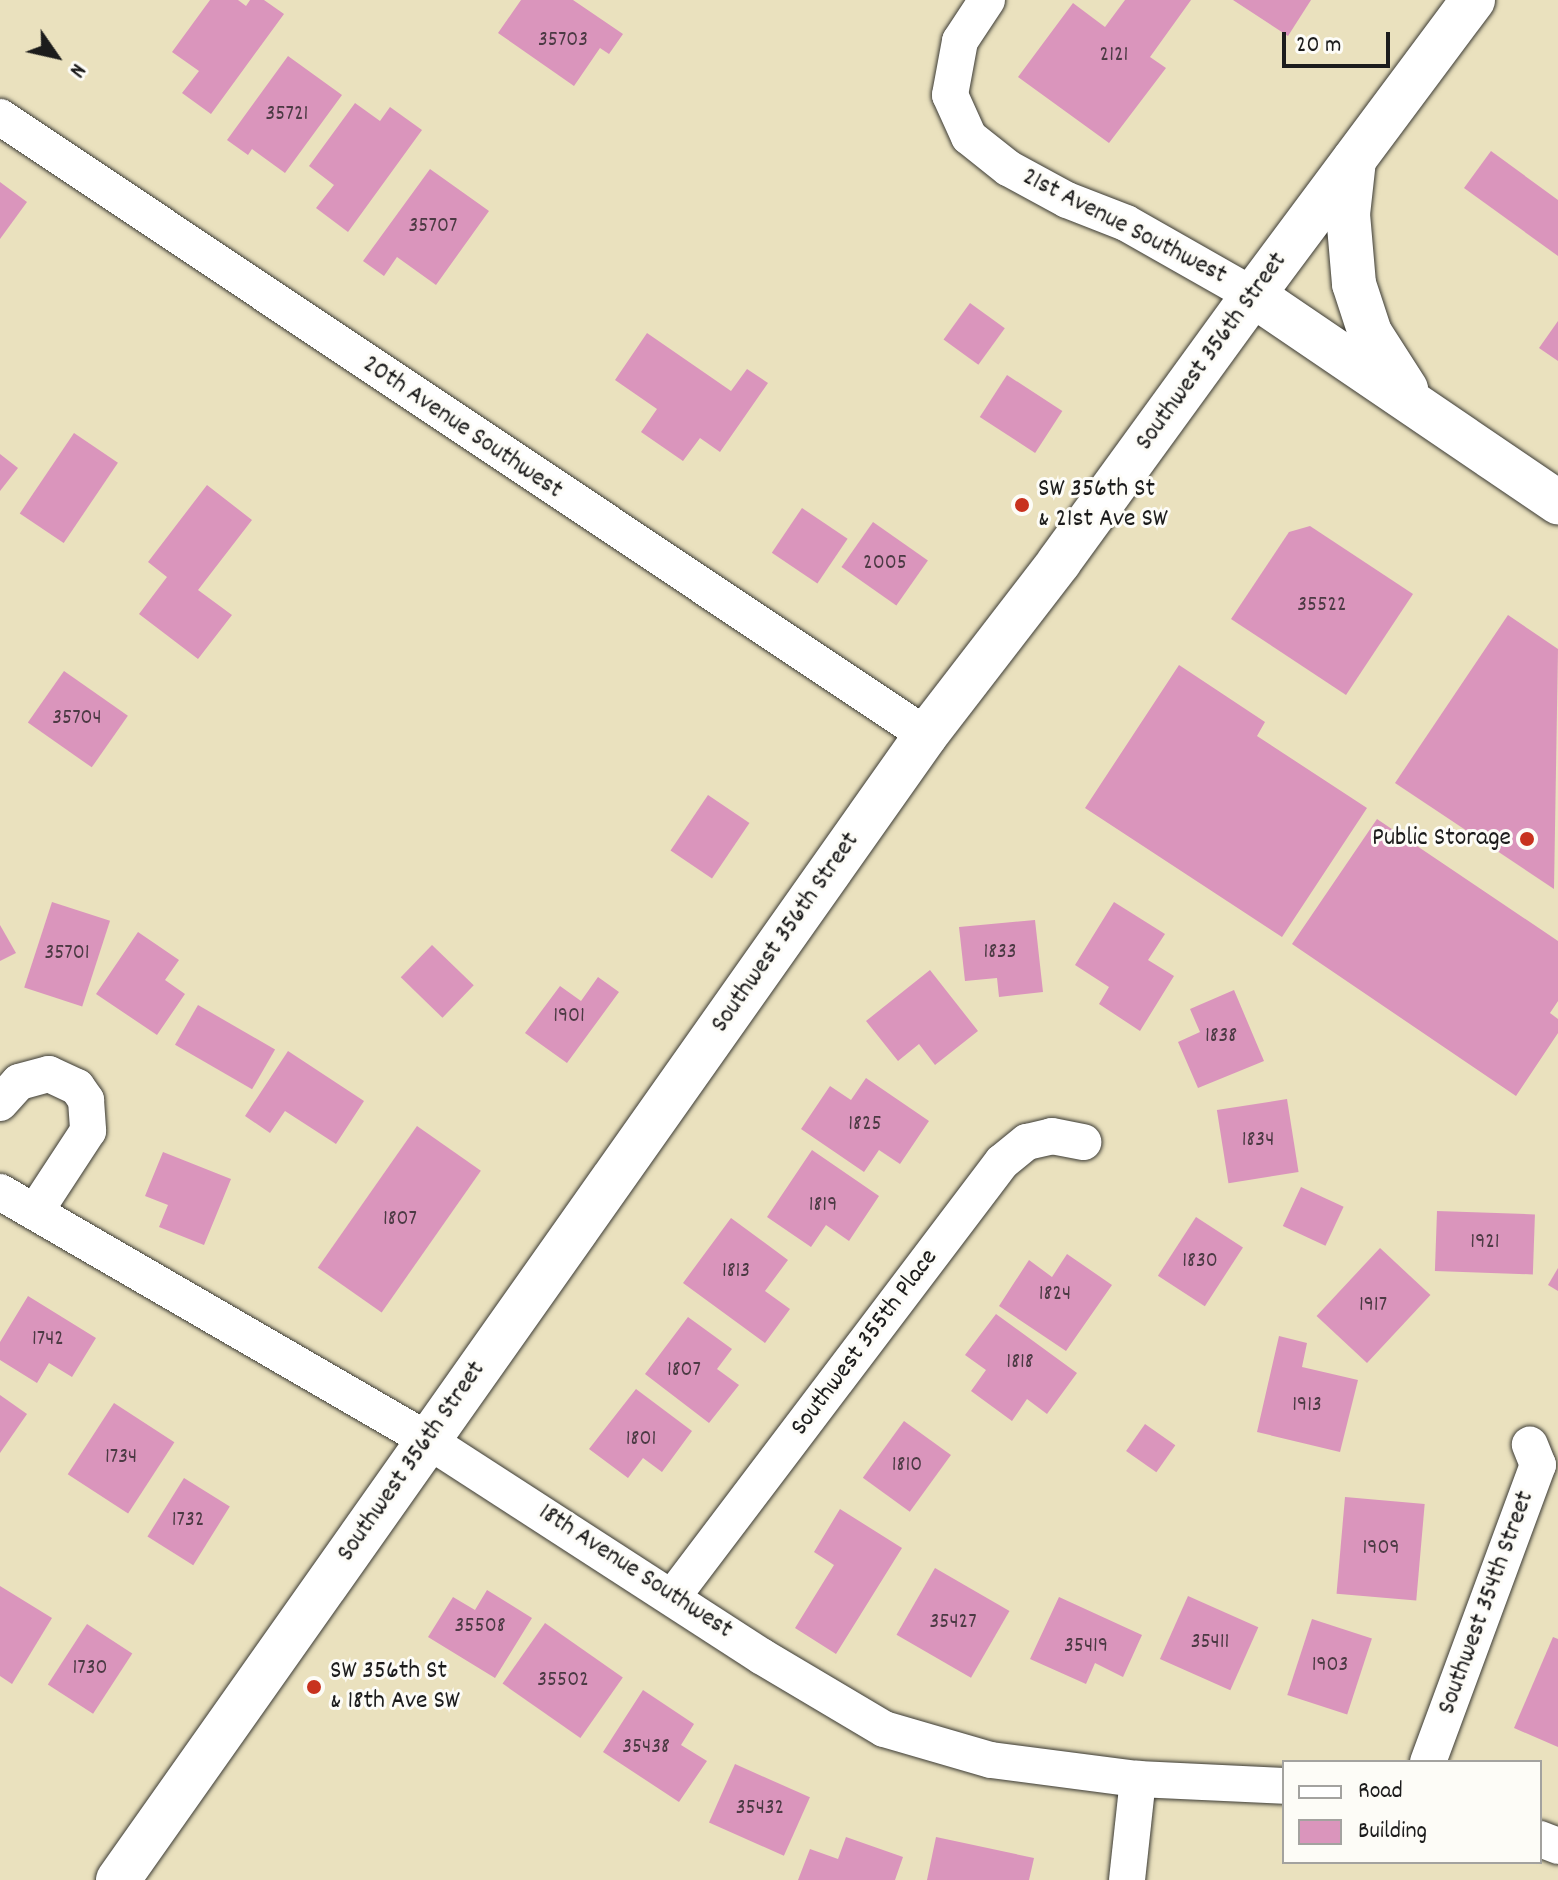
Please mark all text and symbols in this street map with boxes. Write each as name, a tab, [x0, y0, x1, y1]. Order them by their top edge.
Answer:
north arrow	[16, 16, 96, 96]
scale bar	[1286, 16, 1394, 66]
house number: 35703	[538, 28, 588, 54]
text: 20 m	[1296, 29, 1342, 63]
house number: 2121	[1100, 43, 1128, 69]
text: N	[60, 57, 92, 83]
house number: 35721	[266, 102, 308, 128]
street label: 21st Avenue Southwest	[1017, 162, 1231, 292]
house number: 35707	[409, 214, 457, 240]
street label: Southwest 356th Street	[1130, 247, 1294, 457]
street label: 20th Avenue Southwest	[356, 349, 568, 507]
place label: SW 356th St & 21st Ave SW	[1038, 474, 1168, 536]
marker: SW 356th St & 21st Ave SW	[1013, 496, 1031, 514]
house number: 2005	[863, 551, 907, 577]
house number: 35522	[1297, 593, 1347, 619]
house number: 35704	[52, 706, 102, 732]
place label: Public Storage	[1372, 823, 1511, 855]
street label: Southwest 356th Street	[705, 827, 867, 1039]
marker: Public Storage	[1518, 830, 1536, 848]
house number: 1833	[983, 940, 1017, 966]
house number: 35701	[44, 941, 90, 967]
house number: 1901	[553, 1004, 585, 1030]
house number: 1838	[1205, 1024, 1237, 1050]
house number: 1825	[848, 1112, 882, 1138]
house number: 1834	[1242, 1128, 1274, 1154]
house number: 1819	[809, 1193, 837, 1219]
house number: 1807	[383, 1207, 417, 1233]
house number: 1921	[1470, 1230, 1500, 1256]
street label: Southwest 355th Place	[785, 1244, 945, 1442]
house number: 1830	[1182, 1249, 1218, 1275]
house number: 1813	[722, 1259, 750, 1285]
house number: 1824	[1039, 1282, 1071, 1308]
house number: 1917	[1359, 1293, 1387, 1319]
house number: 1742	[32, 1327, 64, 1353]
house number: 1818	[1006, 1350, 1034, 1376]
street label: Southwest 356th Street	[331, 1356, 493, 1568]
house number: 1807	[667, 1358, 701, 1384]
house number: 1913	[1292, 1393, 1322, 1419]
house number: 1801	[626, 1427, 656, 1453]
house number: 1734	[105, 1445, 137, 1471]
house number: 1810	[892, 1453, 922, 1479]
street label: Southwest 354th Street	[1432, 1487, 1542, 1719]
street label: 18th Avenue Southwest	[532, 1498, 738, 1646]
house number: 1732	[172, 1508, 204, 1534]
house number: 1909	[1363, 1536, 1399, 1562]
house number: 35427	[929, 1610, 977, 1636]
house number: 35508	[455, 1614, 505, 1640]
house number: 35411	[1191, 1630, 1229, 1656]
house number: 35419	[1064, 1634, 1108, 1660]
house number: 1903	[1312, 1653, 1348, 1679]
house number: 1730	[72, 1656, 108, 1682]
place label: SW 356th St & 18th Ave SW	[330, 1656, 460, 1718]
house number: 35502	[537, 1668, 589, 1694]
marker: SW 356th St & 18th Ave SW	[305, 1678, 323, 1696]
house number: 35438	[622, 1735, 670, 1761]
legend	[1282, 1760, 1542, 1864]
text: Road	[1358, 1775, 1403, 1809]
house number: 35432	[736, 1796, 784, 1822]
text: Building	[1358, 1815, 1427, 1849]

